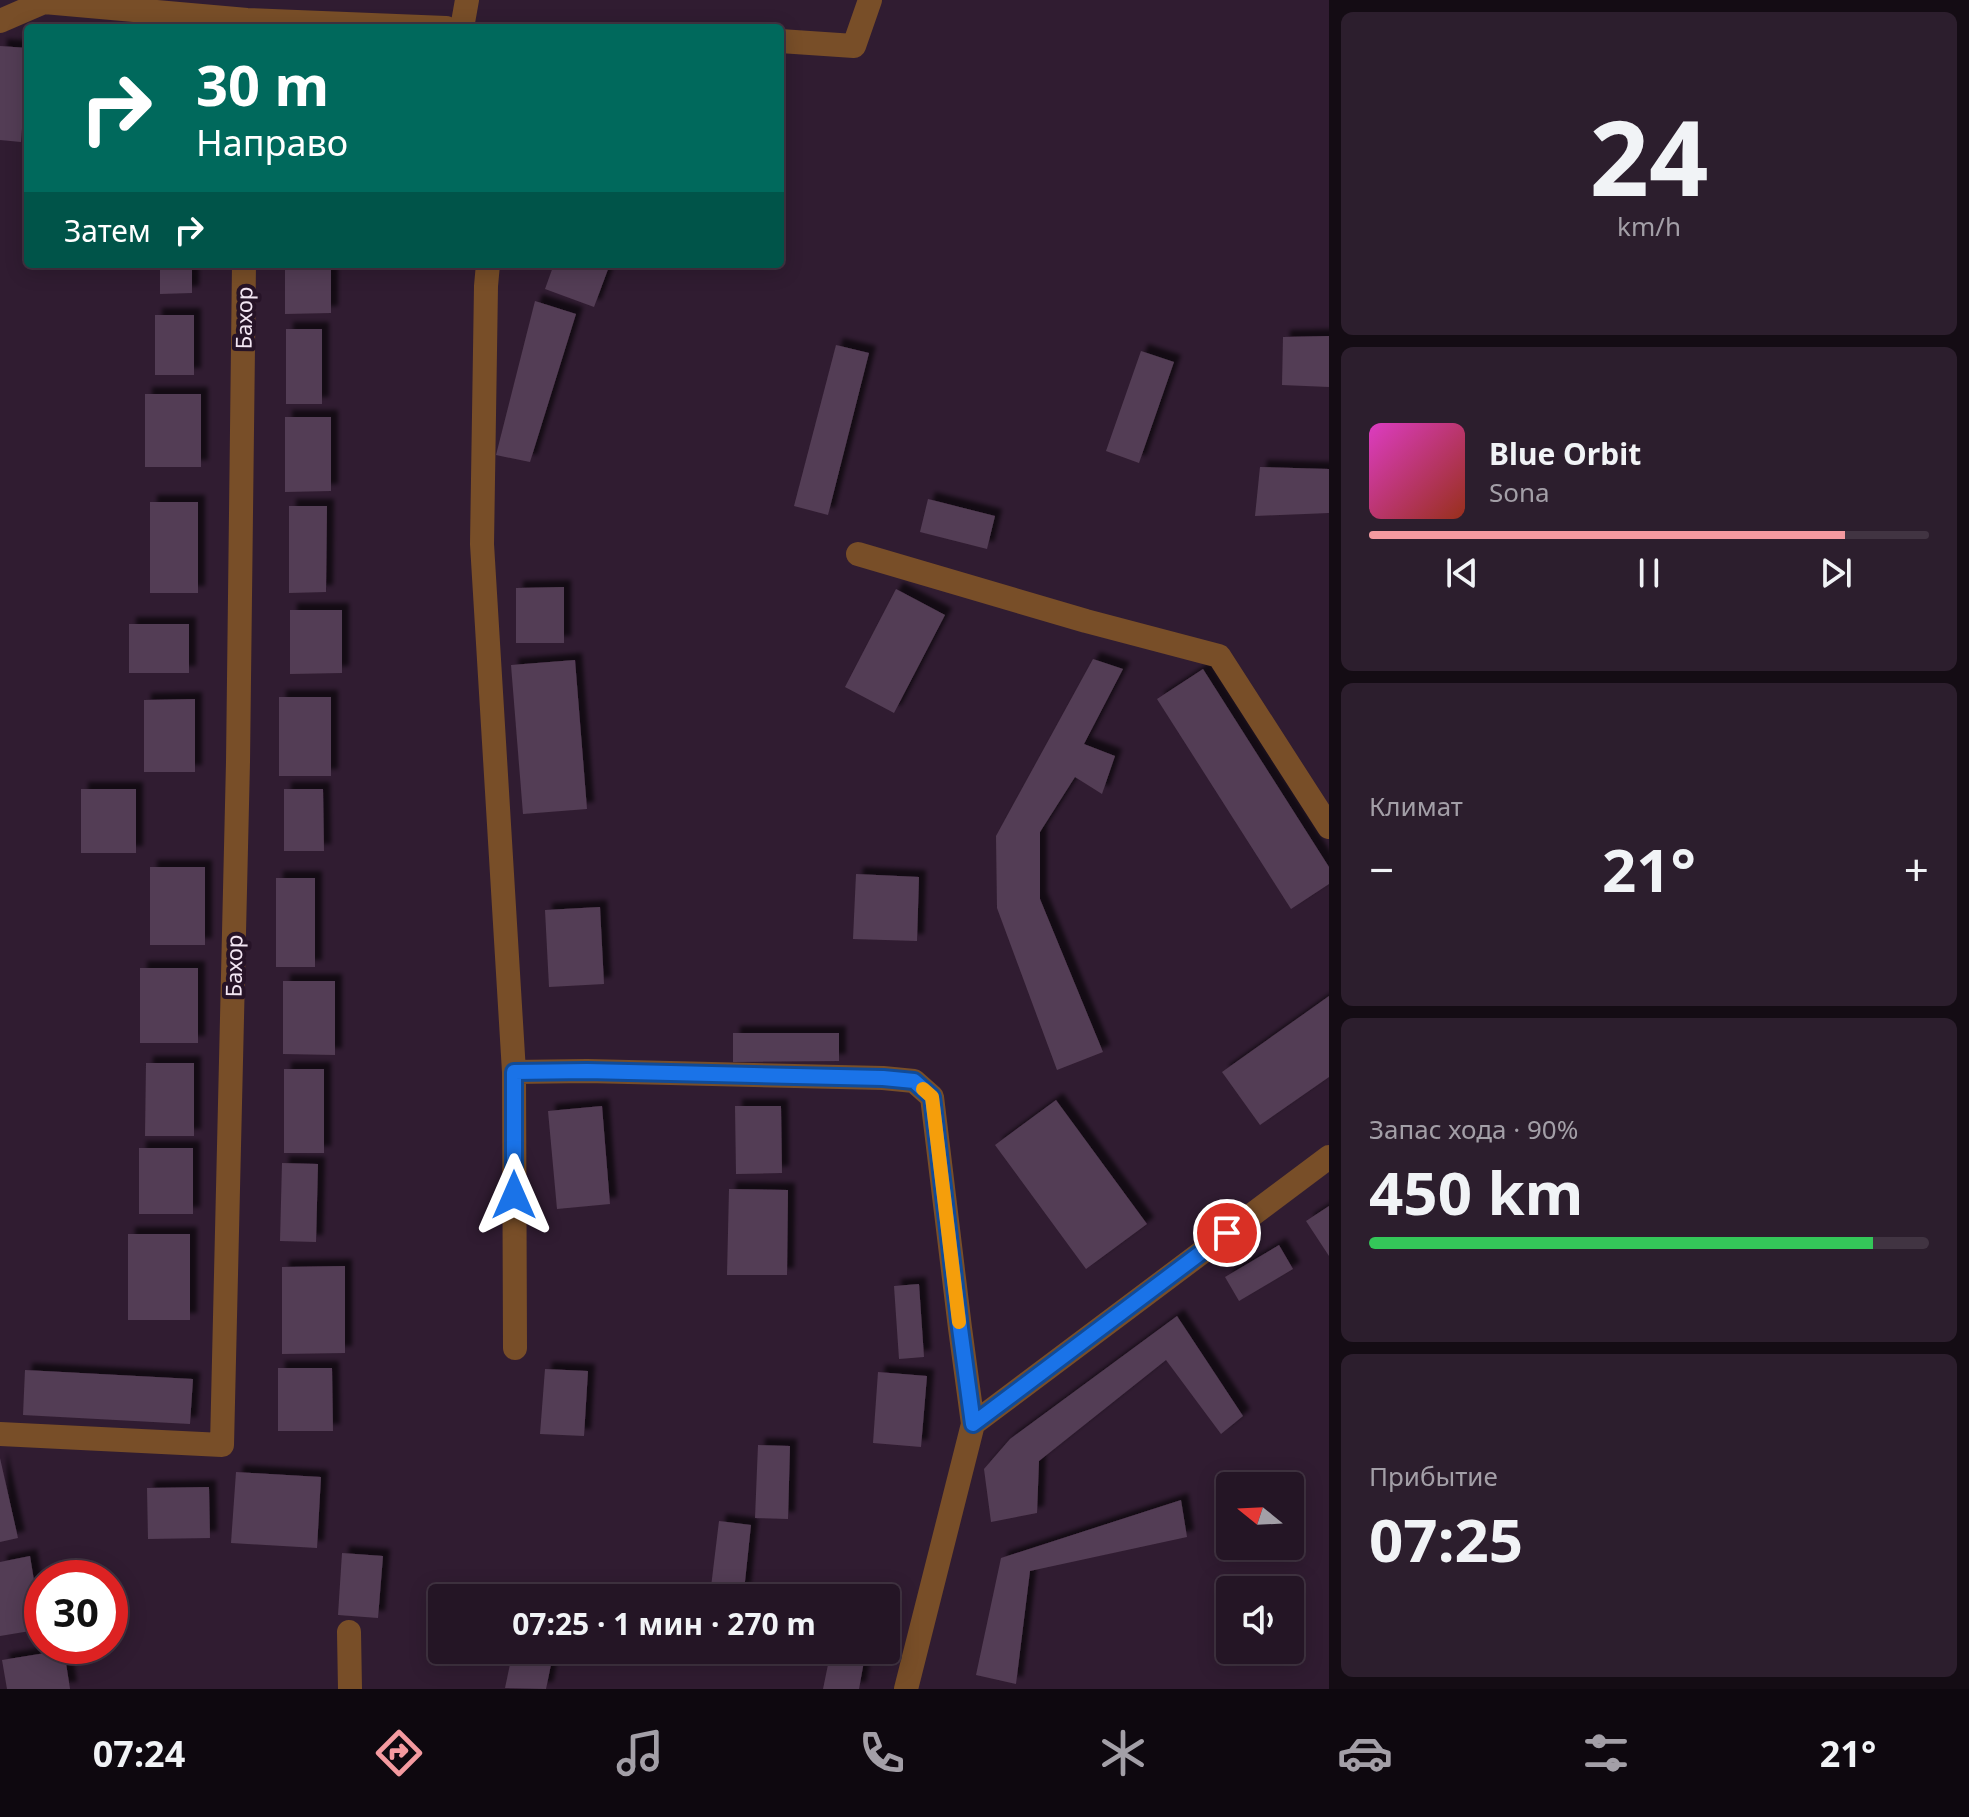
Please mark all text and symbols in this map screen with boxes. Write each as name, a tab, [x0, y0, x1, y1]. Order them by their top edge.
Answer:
text: 30 m	[196, 46, 329, 122]
icon: right	[64, 56, 168, 160]
text: 24	[1590, 85, 1708, 226]
text: Направо	[196, 118, 348, 167]
icon: right	[167, 208, 211, 252]
text: km/h	[1617, 208, 1681, 244]
text: Затем	[64, 210, 151, 251]
street label: Бахор	[227, 286, 259, 350]
text: Blue Orbit	[1489, 433, 1641, 474]
text: Sona	[1489, 474, 1550, 510]
icon: previous	[1440, 551, 1484, 595]
icon: pause	[1627, 551, 1671, 595]
icon: next	[1814, 551, 1858, 595]
text: Климат	[1369, 788, 1463, 824]
text: 21°	[1602, 828, 1696, 910]
text: −	[1369, 839, 1394, 899]
text: +	[1904, 839, 1929, 899]
street label: Бахор	[217, 934, 249, 998]
text: Запас хода · 90%	[1369, 1111, 1578, 1147]
text: 450 km	[1369, 1151, 1583, 1233]
position arrow	[472, 1153, 556, 1237]
pin	[1193, 1199, 1261, 1267]
icon: arrive	[1205, 1211, 1249, 1255]
text: Прибытие	[1369, 1458, 1498, 1494]
north arrow	[1216, 1472, 1304, 1560]
map controls	[1216, 1472, 1304, 1664]
text: 07:25	[1369, 1498, 1523, 1580]
speed limit sign: 30	[24, 1560, 128, 1664]
button: sound	[1216, 1576, 1304, 1664]
text: 07:25 · 1 мин · 270 m	[512, 1603, 816, 1644]
icon: directions	[371, 1725, 427, 1781]
icon: music	[612, 1725, 668, 1781]
icon: phone	[854, 1725, 910, 1781]
icon: climate	[1095, 1725, 1151, 1781]
icon: car	[1337, 1725, 1393, 1781]
icon: filters	[1578, 1725, 1634, 1781]
text: 07:24	[93, 1729, 185, 1778]
text: 21°	[1820, 1729, 1876, 1778]

